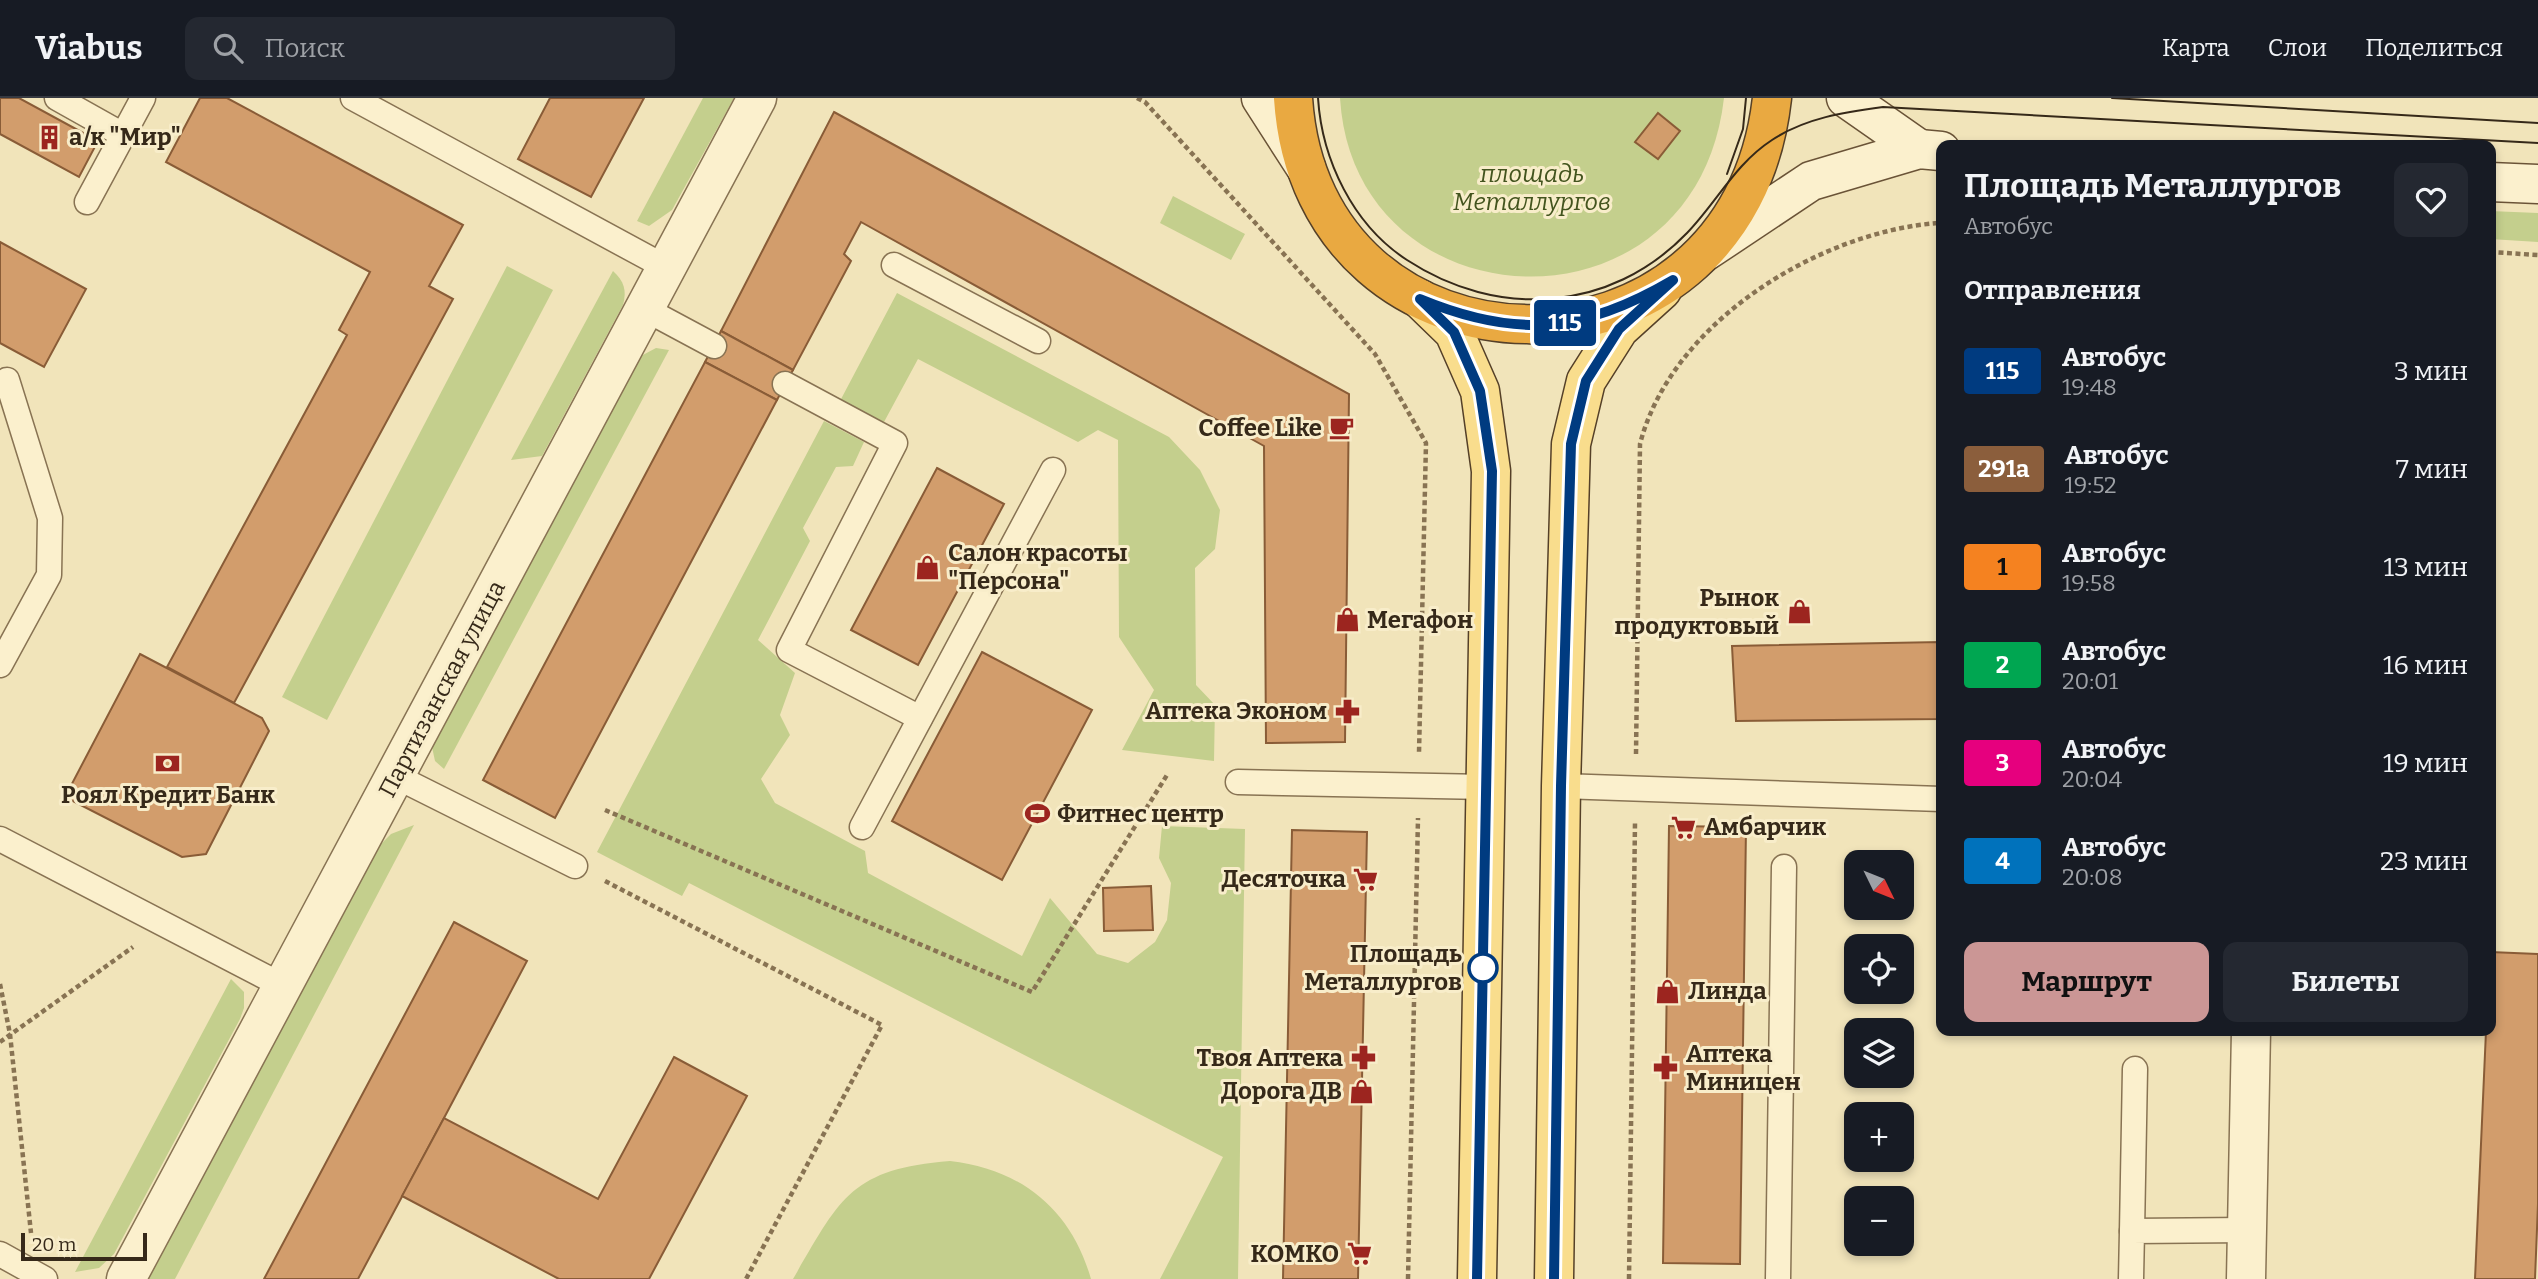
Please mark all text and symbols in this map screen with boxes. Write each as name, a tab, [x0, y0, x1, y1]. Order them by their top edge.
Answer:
search box	[185, 17, 675, 80]
text: Viabus	[35, 28, 143, 68]
icon: search	[209, 29, 247, 67]
text: Поиск	[265, 33, 345, 64]
text: Карта	[2162, 34, 2230, 62]
text: Слои	[2268, 34, 2327, 62]
text: Поделиться	[2365, 34, 2503, 62]
building icon: а/к "Мир"	[35, 123, 63, 151]
place label: а/к "Мир"	[69, 123, 181, 151]
park label: площадь Металлургов	[1453, 160, 1611, 216]
button: heart	[2394, 163, 2468, 237]
text: Площадь Металлургов	[1964, 166, 2341, 206]
text: Автобус	[1964, 212, 2053, 240]
text: Отправления	[1964, 275, 2141, 306]
line badge: 115	[1525, 300, 1605, 346]
text: 115	[1548, 309, 1582, 337]
text: Автобус	[2062, 342, 2166, 373]
text: 3 мин	[2394, 356, 2468, 387]
text: 115	[1986, 357, 2019, 385]
text: 19:48	[2062, 373, 2117, 401]
place label: Coffee Like	[1198, 414, 1322, 442]
cafe icon: Coffee Like	[1328, 414, 1356, 442]
text: Автобус	[2065, 440, 2169, 471]
text: 7 мин	[2396, 454, 2468, 485]
text: 291а	[1978, 455, 2030, 483]
text: 19:52	[2065, 471, 2117, 499]
text: Автобус	[2062, 538, 2166, 569]
place label: Салон красоты "Персона"	[948, 539, 1128, 595]
text: 13 мин	[2383, 552, 2468, 583]
shop icon: Салон красоты "Персона"	[914, 553, 942, 581]
text: 1	[1997, 553, 2008, 581]
text: 19:58	[2062, 569, 2116, 597]
street label: Партизанская улица	[373, 576, 511, 802]
place label: Рынок продуктовый	[1615, 584, 1779, 640]
shop icon: Рынок продуктовый	[1785, 598, 1813, 626]
shop icon: Мегафон	[1333, 606, 1361, 634]
place label: Мегафон	[1367, 606, 1473, 634]
text: Автобус	[2062, 636, 2166, 667]
text: 16 мин	[2383, 650, 2468, 681]
text: 2	[1996, 651, 2009, 679]
text: 20:01	[2062, 667, 2118, 695]
place label: Аптека Эконом	[1145, 697, 1327, 725]
pharmacy icon: Аптека Эконом	[1333, 697, 1361, 725]
text: Автобус	[2062, 734, 2166, 765]
text: 19 мин	[2383, 748, 2468, 779]
text: 3	[1996, 749, 2009, 777]
bank icon: Роял Кредит Банк	[154, 750, 182, 778]
text: 20:04	[2062, 765, 2122, 793]
place label: Роял Кредит Банк	[61, 781, 275, 809]
sports icon: Фитнес центр	[1023, 800, 1051, 828]
place label: Фитнес центр	[1057, 800, 1224, 828]
supermarket icon: Амбарчик	[1670, 813, 1698, 841]
place label: Амбарчик	[1704, 813, 1826, 841]
text: Автобус	[2062, 832, 2166, 863]
text: 23 мин	[2380, 846, 2468, 877]
text: 4	[1995, 847, 2010, 875]
north arrow	[1844, 850, 1914, 920]
map controls	[1844, 850, 1914, 1256]
text: 20:08	[2062, 863, 2123, 891]
place label: Десяточка	[1222, 865, 1347, 893]
supermarket icon: Десяточка	[1352, 865, 1380, 893]
button: locate	[1844, 934, 1914, 1004]
place label: Площадь Металлургов	[1304, 940, 1462, 996]
button: Маршрут	[1964, 942, 2209, 1022]
button: Билеты	[2223, 942, 2468, 1022]
marker: Площадь Металлургов	[1468, 953, 1498, 983]
shop icon: Линда	[1654, 977, 1682, 1005]
place label: Линда	[1688, 977, 1767, 1005]
button: layers	[1844, 1018, 1914, 1088]
place label: Аптека Миницен	[1686, 1040, 1801, 1096]
place label: Твоя Аптека	[1197, 1044, 1344, 1072]
pharmacy icon: Твоя Аптека	[1349, 1044, 1377, 1072]
pharmacy icon: Аптека Миницен	[1652, 1054, 1680, 1082]
place label: Дорога ДВ	[1221, 1077, 1342, 1105]
shop icon: Дорога ДВ	[1348, 1077, 1376, 1105]
button: +	[1844, 1102, 1914, 1172]
button: −	[1844, 1186, 1914, 1256]
scale bar	[21, 1230, 147, 1262]
text: 20 m	[32, 1233, 76, 1256]
place label: КОМКО	[1251, 1240, 1339, 1268]
supermarket icon: КОМКО	[1345, 1240, 1373, 1268]

